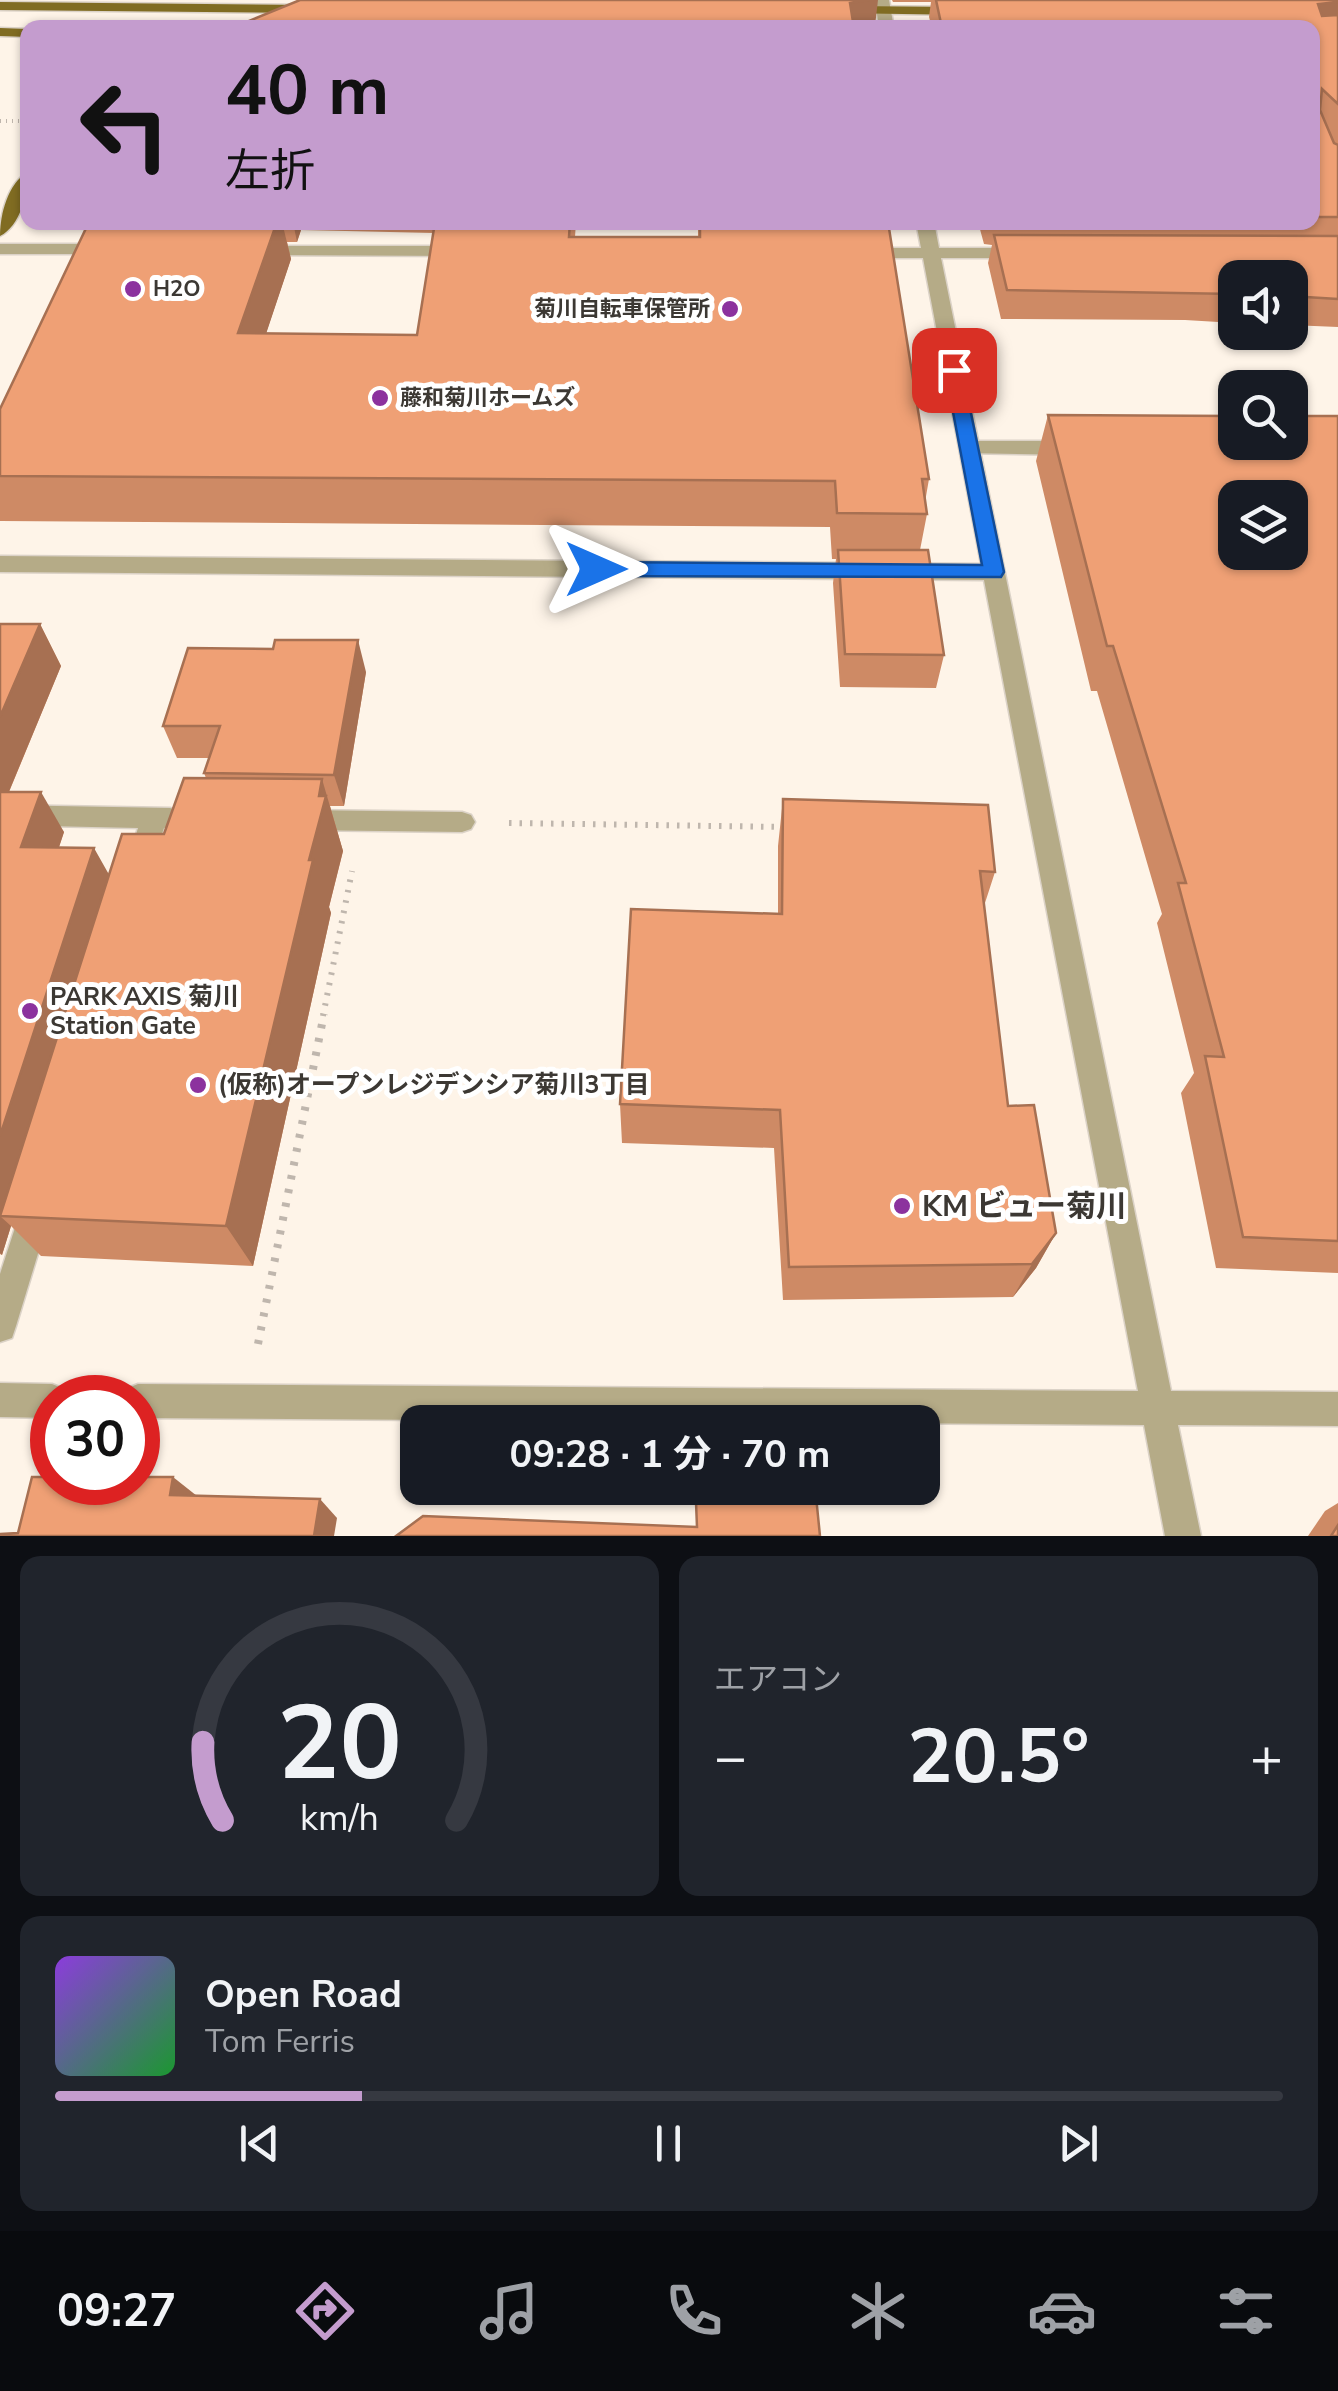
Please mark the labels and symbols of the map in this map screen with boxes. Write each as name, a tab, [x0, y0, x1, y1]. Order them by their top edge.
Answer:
place label: H2O	[153, 274, 200, 304]
marker: H2O	[122, 278, 144, 300]
place label: 菊川自転車保管所	[534, 294, 710, 324]
marker: 菊川自転車保管所	[719, 298, 741, 320]
pin	[912, 328, 997, 413]
place label: 藤和菊川ホームズ	[400, 383, 575, 413]
marker: 藤和菊川ホームズ	[369, 387, 391, 409]
position arrow	[544, 517, 648, 621]
place label: PARK AXIS 菊川 Station Gate	[50, 980, 238, 1043]
marker: PARK AXIS 菊川 Station Gate	[19, 1000, 41, 1022]
place label: (仮称)オープンレジデンシア菊川3丁目	[218, 1068, 649, 1102]
marker: (仮称)オープンレジデンシア菊川3丁目	[187, 1074, 209, 1096]
place label: KM ビュー菊川	[922, 1186, 1126, 1227]
marker: KM ビュー菊川	[891, 1195, 913, 1217]
speed limit sign: 30	[30, 1375, 160, 1505]

